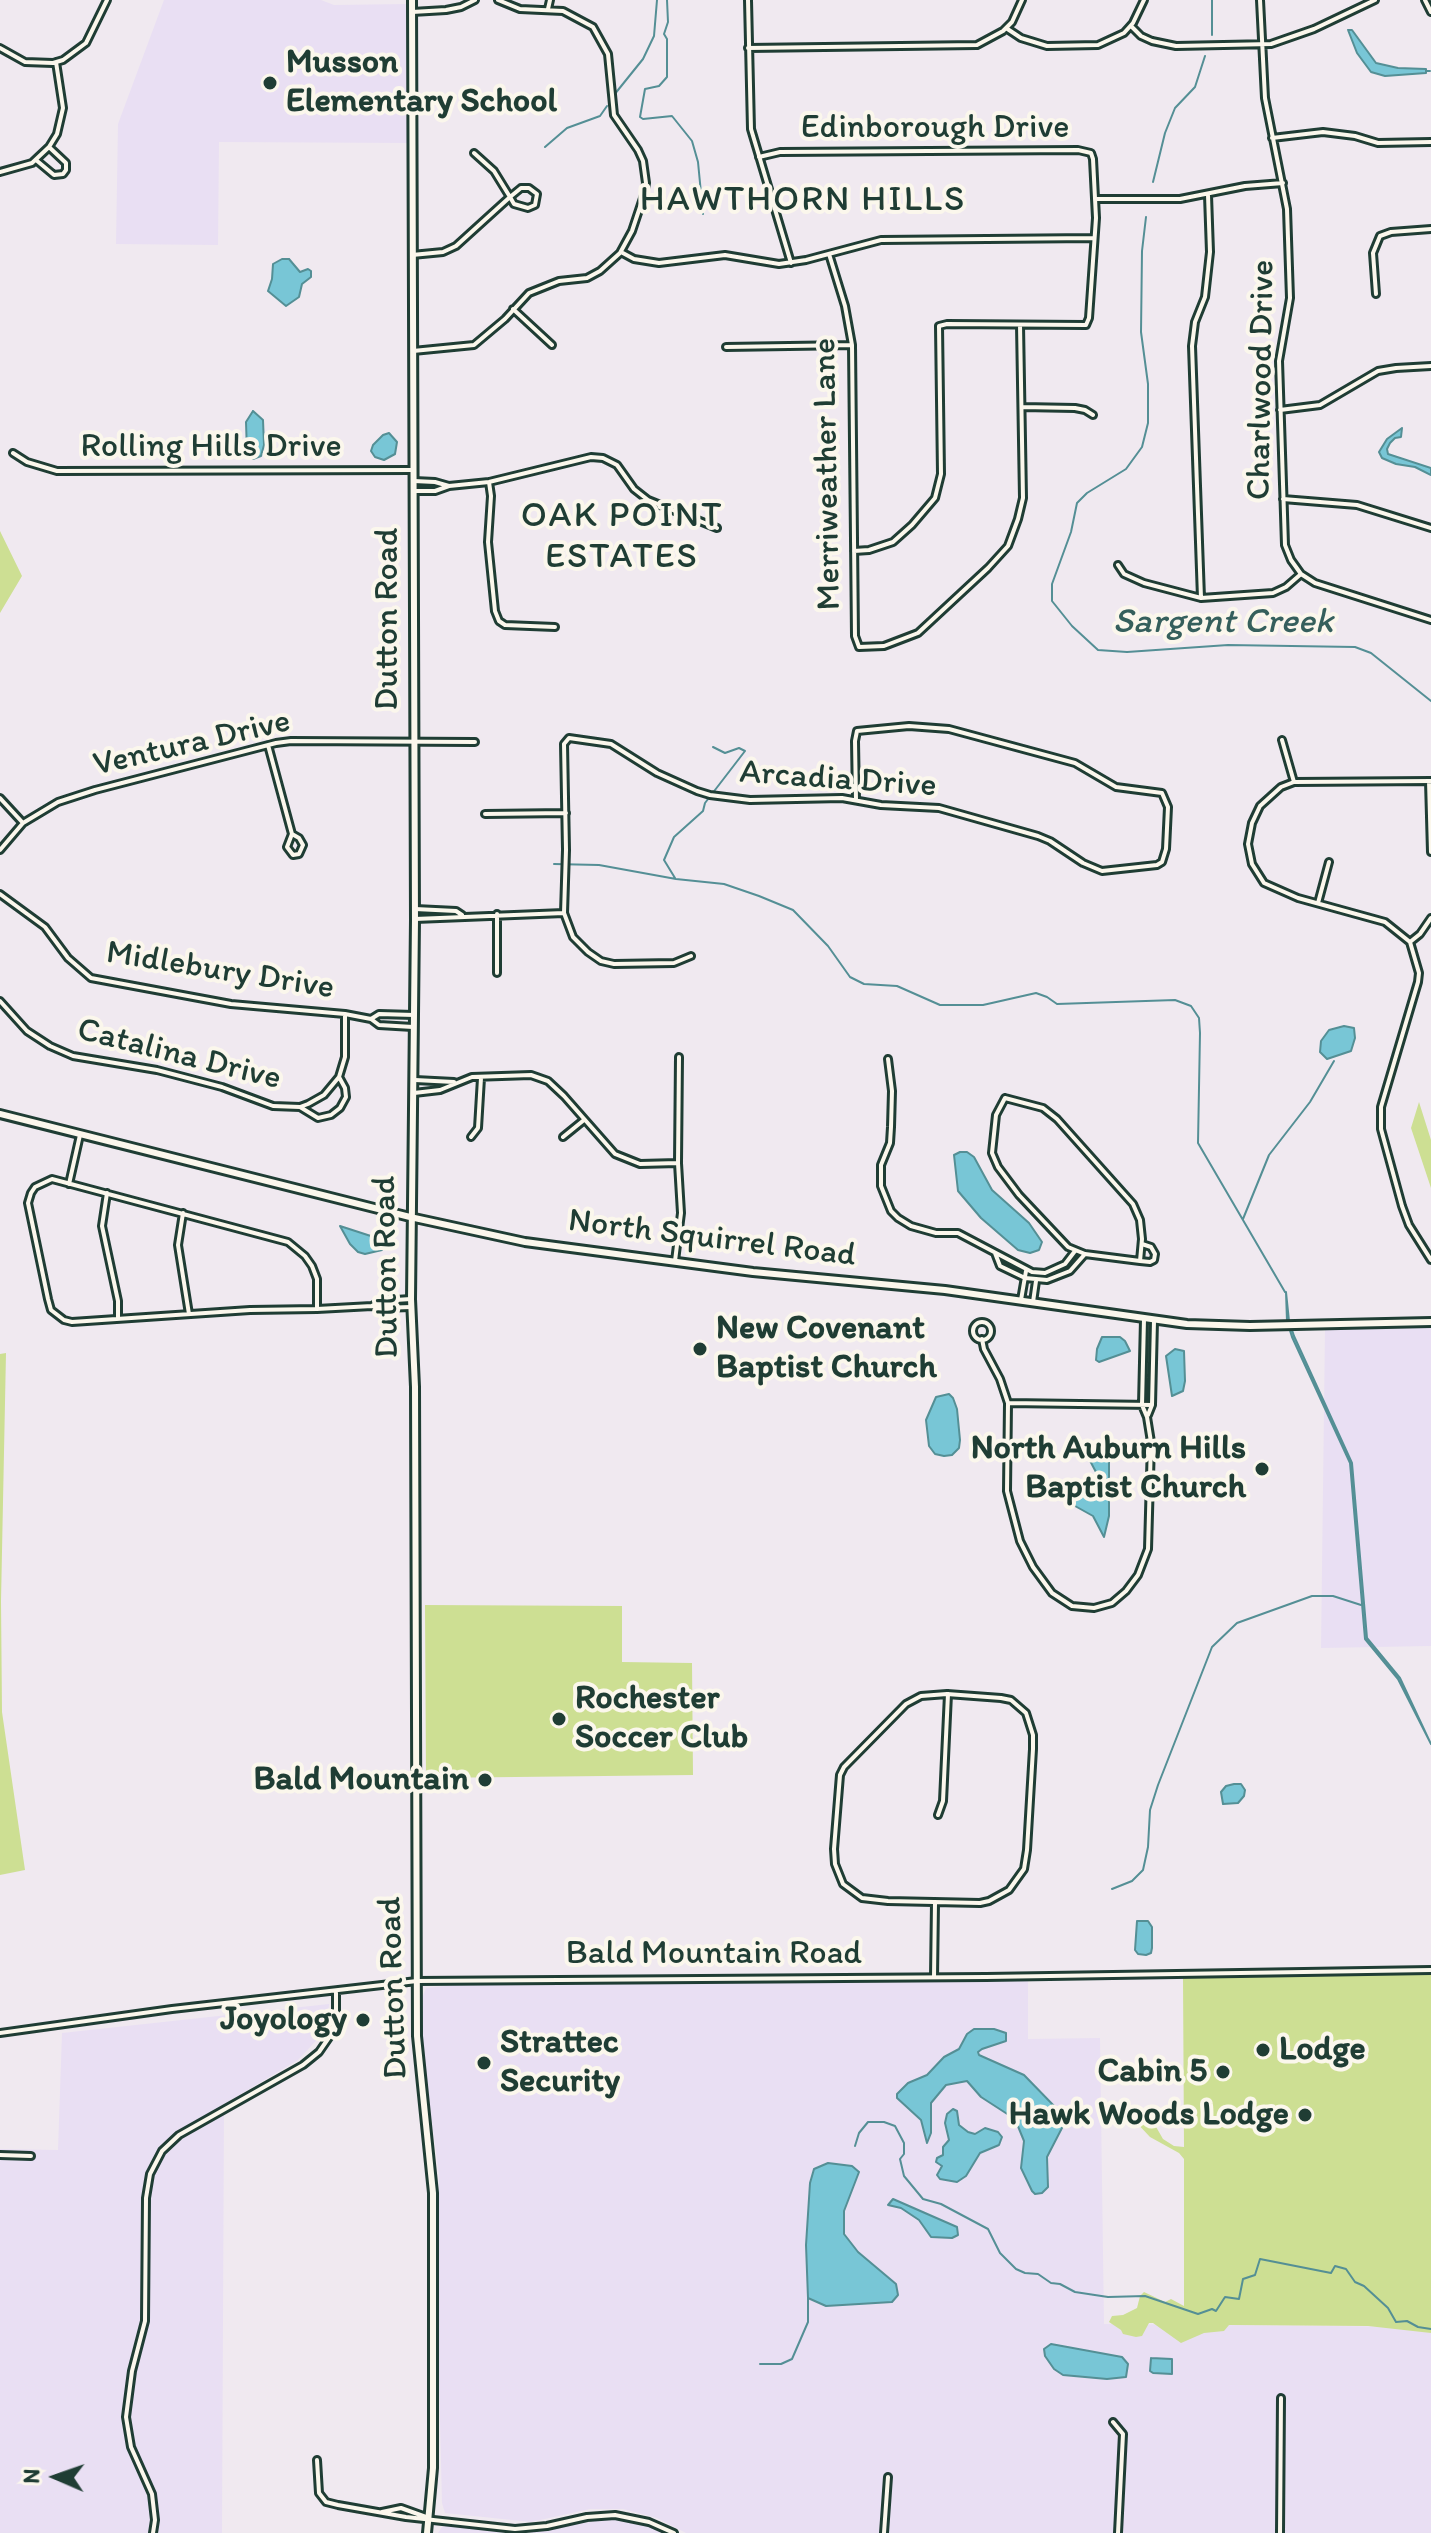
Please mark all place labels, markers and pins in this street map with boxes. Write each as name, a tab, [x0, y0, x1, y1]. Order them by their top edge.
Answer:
place label: Musson Elementary School	[286, 43, 557, 122]
marker: Musson Elementary School	[261, 74, 279, 92]
place label: New Covenant Baptist Church	[716, 1309, 937, 1388]
marker: New Covenant Baptist Church	[691, 1340, 709, 1358]
place label: North Auburn Hills Baptist Church	[971, 1429, 1246, 1508]
marker: North Auburn Hills Baptist Church	[1253, 1460, 1271, 1478]
place label: Rochester Soccer Club	[575, 1679, 748, 1758]
marker: Rochester Soccer Club	[550, 1710, 568, 1728]
place label: Bald Mountain	[254, 1760, 469, 1800]
marker: Bald Mountain	[476, 1771, 494, 1789]
place label: Joyology	[220, 2000, 347, 2040]
marker: Joyology	[354, 2011, 372, 2029]
place label: Strattec Security	[500, 2023, 620, 2102]
place label: Lodge	[1279, 2030, 1366, 2070]
marker: Lodge	[1254, 2041, 1272, 2059]
place label: Cabin 5	[1097, 2052, 1207, 2092]
marker: Strattec Security	[475, 2054, 493, 2072]
marker: Cabin 5	[1214, 2063, 1232, 2081]
place label: Hawk Woods Lodge	[1009, 2095, 1289, 2135]
marker: Hawk Woods Lodge	[1296, 2106, 1314, 2124]

